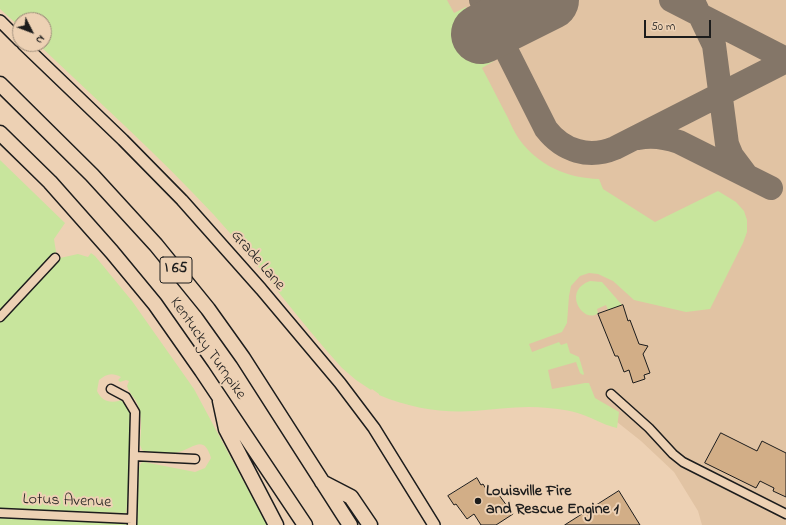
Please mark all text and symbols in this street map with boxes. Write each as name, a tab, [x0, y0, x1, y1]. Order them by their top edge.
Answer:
north arrow	[12, 12, 52, 52]
scale bar	[646, 12, 713, 38]
text: 50 m	[651, 18, 675, 36]
text: N	[32, 31, 49, 47]
street label: Grade Lane	[226, 227, 288, 295]
road number: I 65	[160, 257, 192, 283]
street label: Kentucky Turnpike	[165, 294, 249, 404]
place label: Louisville Fire and Rescue Engine 1	[486, 482, 619, 520]
street label: Lotus Avenue	[22, 491, 112, 513]
marker: Louisville Fire and Rescue Engine 1	[473, 496, 483, 506]

